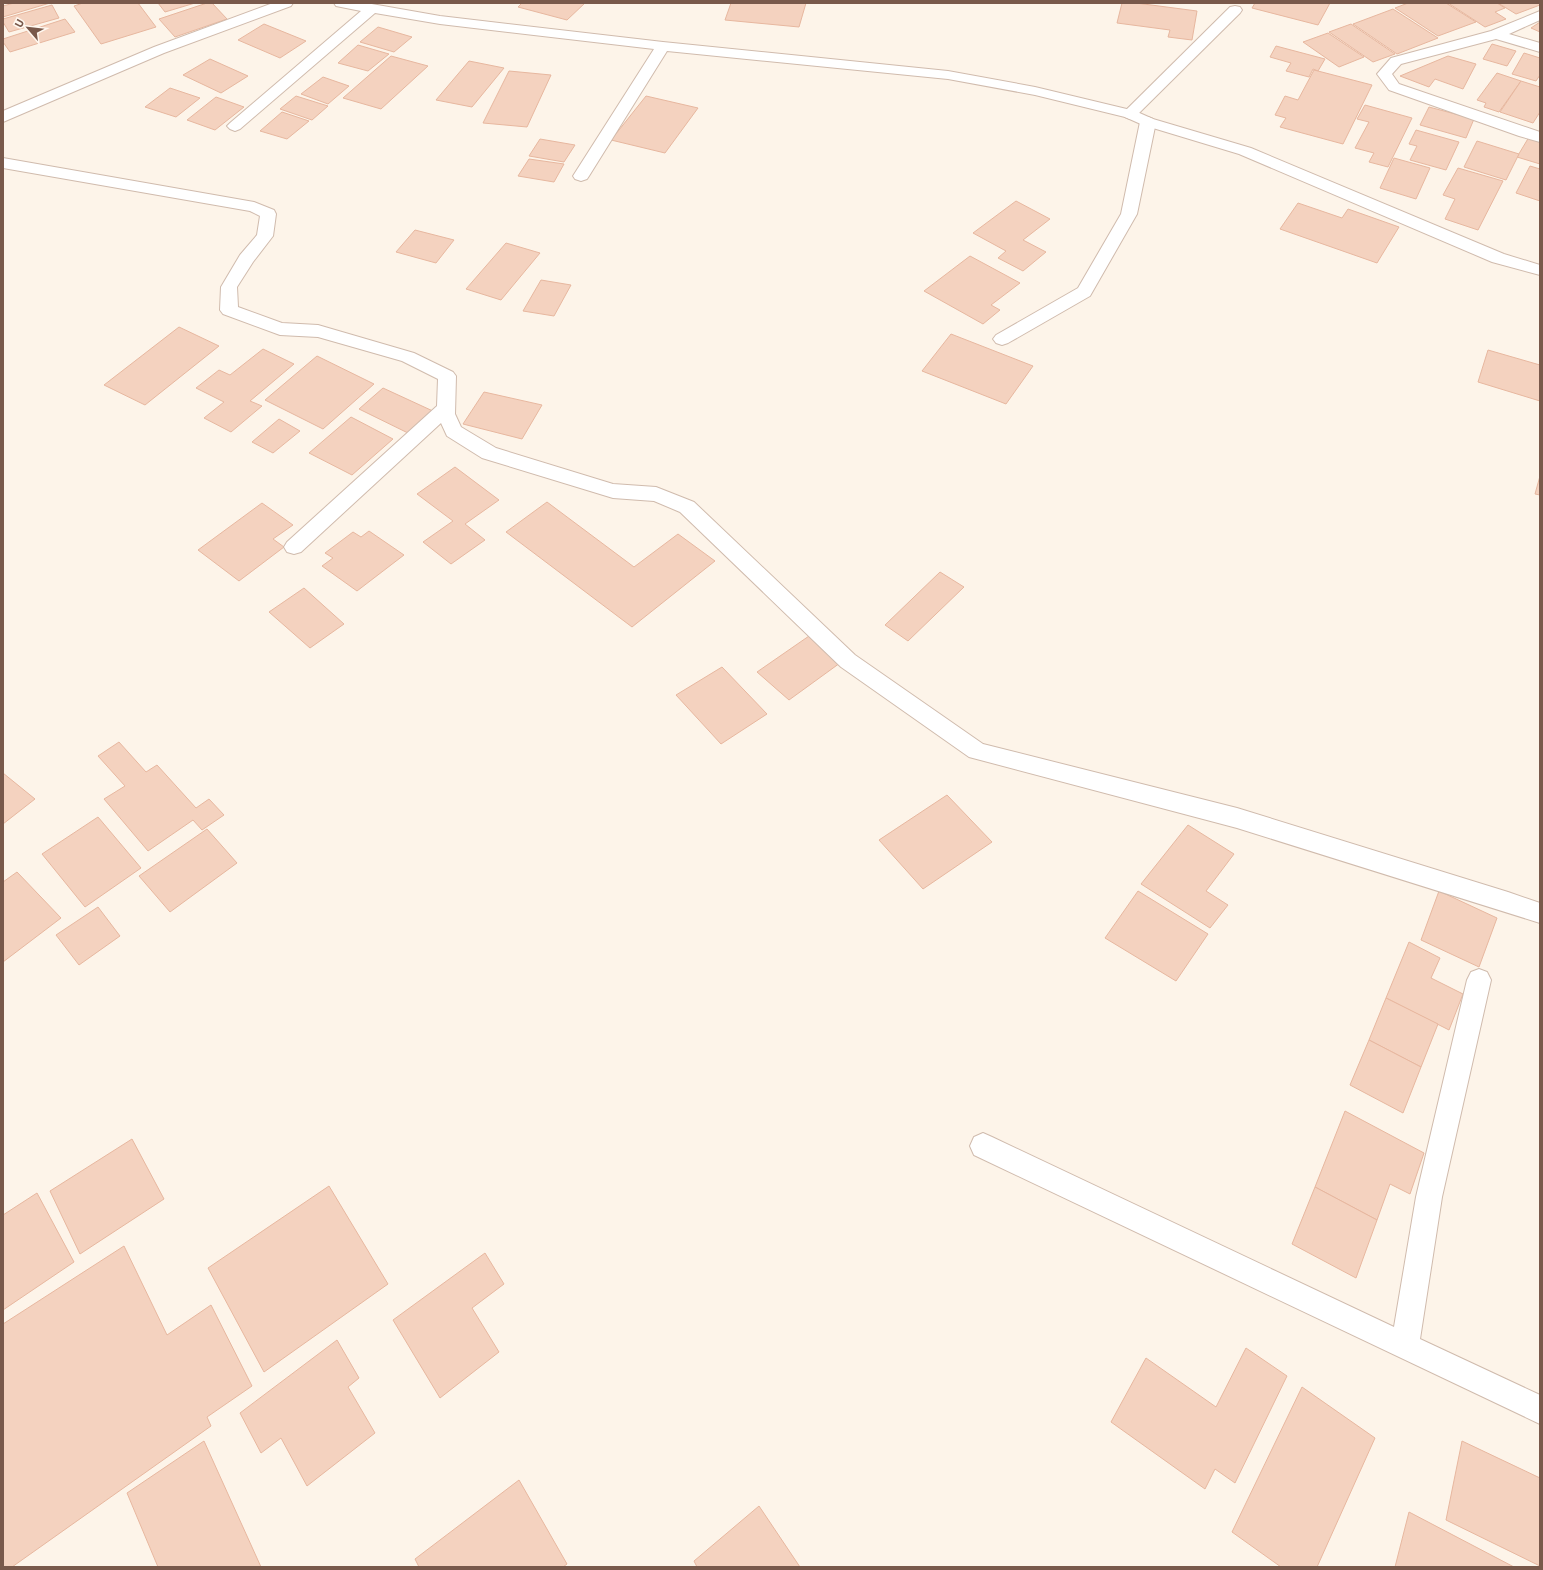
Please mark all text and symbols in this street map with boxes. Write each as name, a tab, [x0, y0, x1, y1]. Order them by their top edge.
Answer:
north arrow	[8, 8, 48, 48]
text: U	[11, 17, 27, 30]

